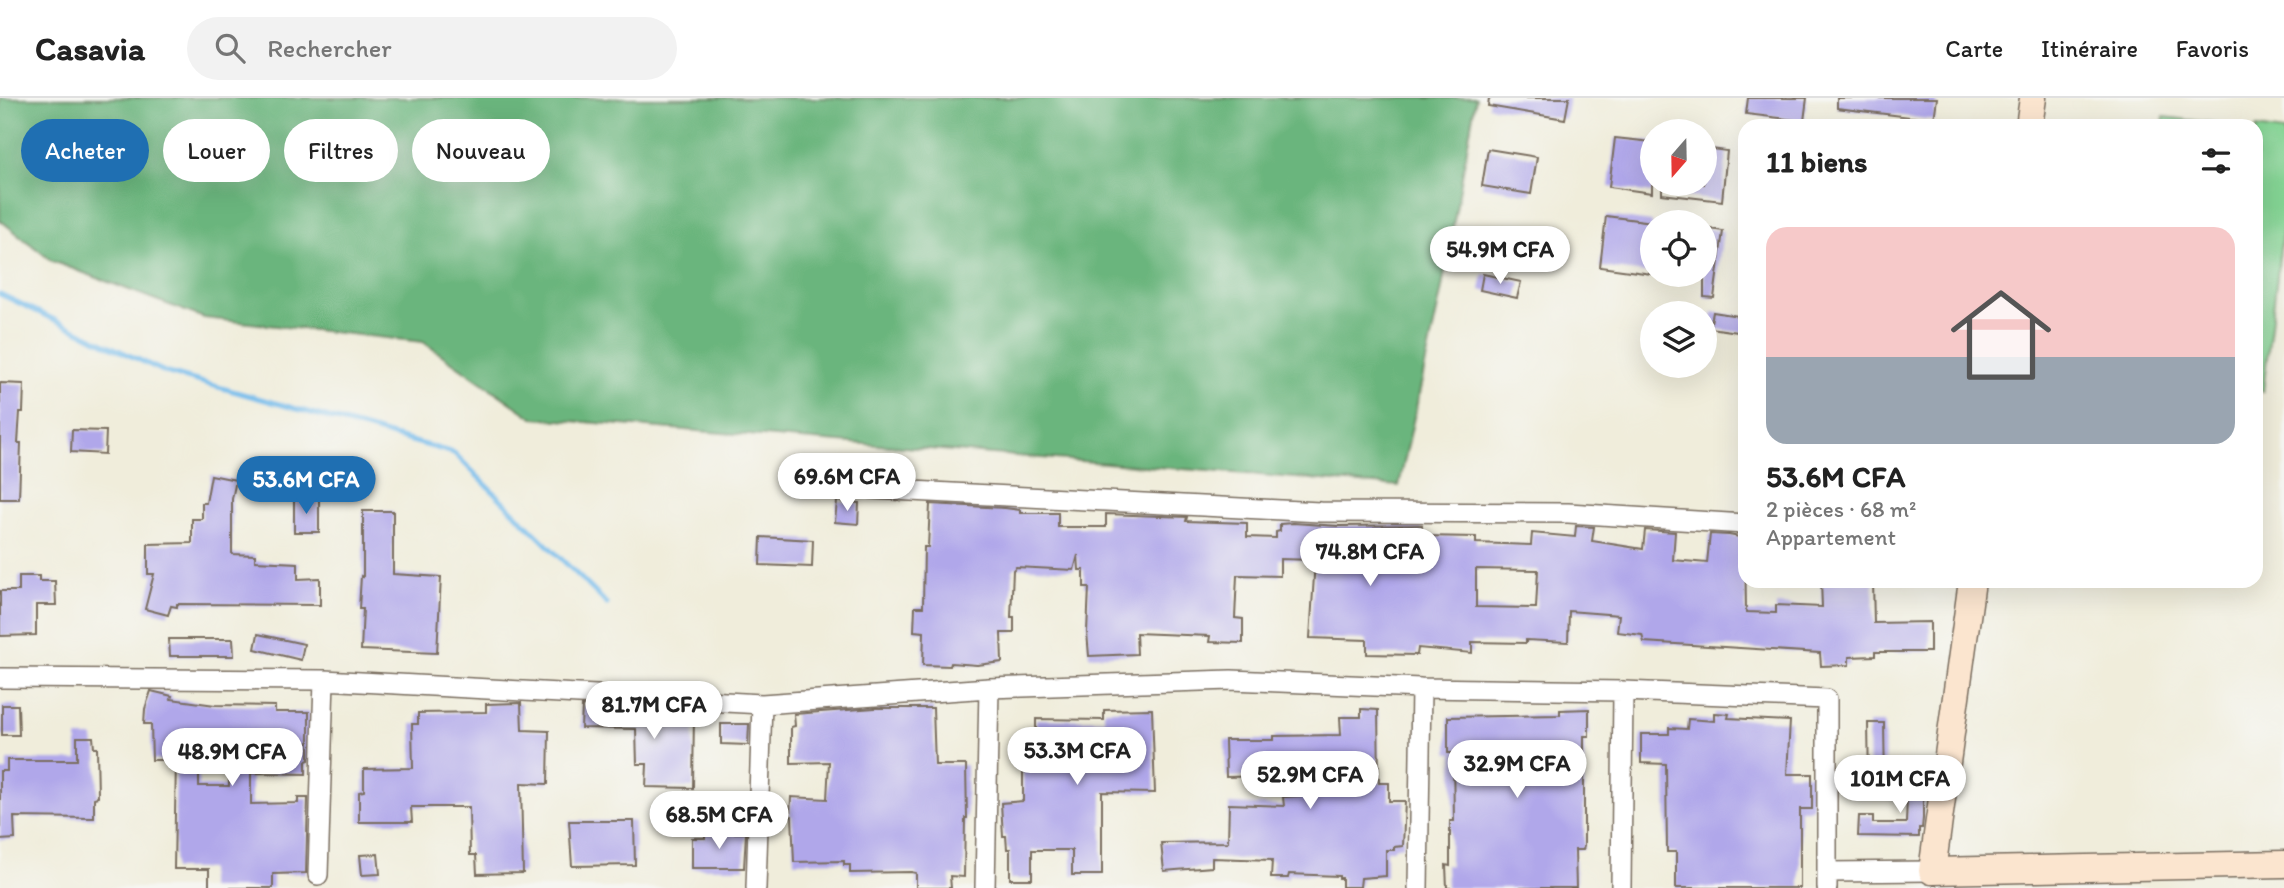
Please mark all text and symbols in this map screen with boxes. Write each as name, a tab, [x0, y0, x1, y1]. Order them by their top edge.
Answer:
search box	[187, 17, 677, 80]
text: Casavia	[35, 29, 145, 68]
icon: search	[211, 29, 249, 67]
text: Rechercher	[267, 32, 392, 64]
text: Carte	[1945, 34, 2003, 63]
text: Itinéraire	[2041, 34, 2138, 63]
text: Favoris	[2176, 34, 2249, 63]
chip: Acheter	[21, 119, 149, 182]
chip: Louer	[163, 119, 270, 182]
chip: Filtres	[284, 119, 398, 182]
chip: Nouveau	[412, 119, 550, 182]
north arrow	[1640, 119, 1717, 196]
map controls	[1640, 119, 1717, 378]
icon: filters	[2197, 142, 2235, 180]
text: 11 biens	[1766, 143, 1868, 180]
button: locate	[1640, 210, 1717, 287]
pin: 54.9M CFA	[1420, 226, 1580, 286]
text: 54.9M CFA	[1446, 235, 1554, 263]
icon: home	[1938, 272, 2064, 398]
button: layers	[1640, 301, 1717, 378]
pin: 69.6M CFA	[767, 454, 927, 513]
pin: 53.6M CFA	[226, 456, 386, 516]
text: 53.6M CFA	[1766, 458, 1905, 495]
text: 69.6M CFA	[794, 462, 900, 490]
text: 53.6M CFA	[253, 465, 359, 493]
text: 2 pièces · 68 m²	[1766, 495, 1916, 523]
text: Appartement	[1766, 523, 1896, 551]
pin: 74.8M CFA	[1290, 528, 1450, 588]
text: 74.8M CFA	[1316, 537, 1424, 565]
pin: 81.7M CFA	[574, 682, 734, 741]
text: 81.7M CFA	[602, 690, 706, 718]
pin: 48.9M CFA	[152, 728, 312, 788]
pin: 53.3M CFA	[997, 728, 1157, 787]
text: 53.3M CFA	[1023, 736, 1131, 764]
text: 48.9M CFA	[178, 737, 286, 765]
pin: 32.9M CFA	[1437, 740, 1597, 800]
text: 32.9M CFA	[1464, 749, 1570, 777]
pin: 52.9M CFA	[1230, 752, 1390, 811]
pin: 101M CFA	[1828, 756, 1972, 815]
text: 52.9M CFA	[1257, 760, 1363, 788]
text: 101M CFA	[1850, 764, 1950, 792]
pin: 68.5M CFA	[639, 792, 799, 851]
text: 68.5M CFA	[666, 800, 772, 828]

